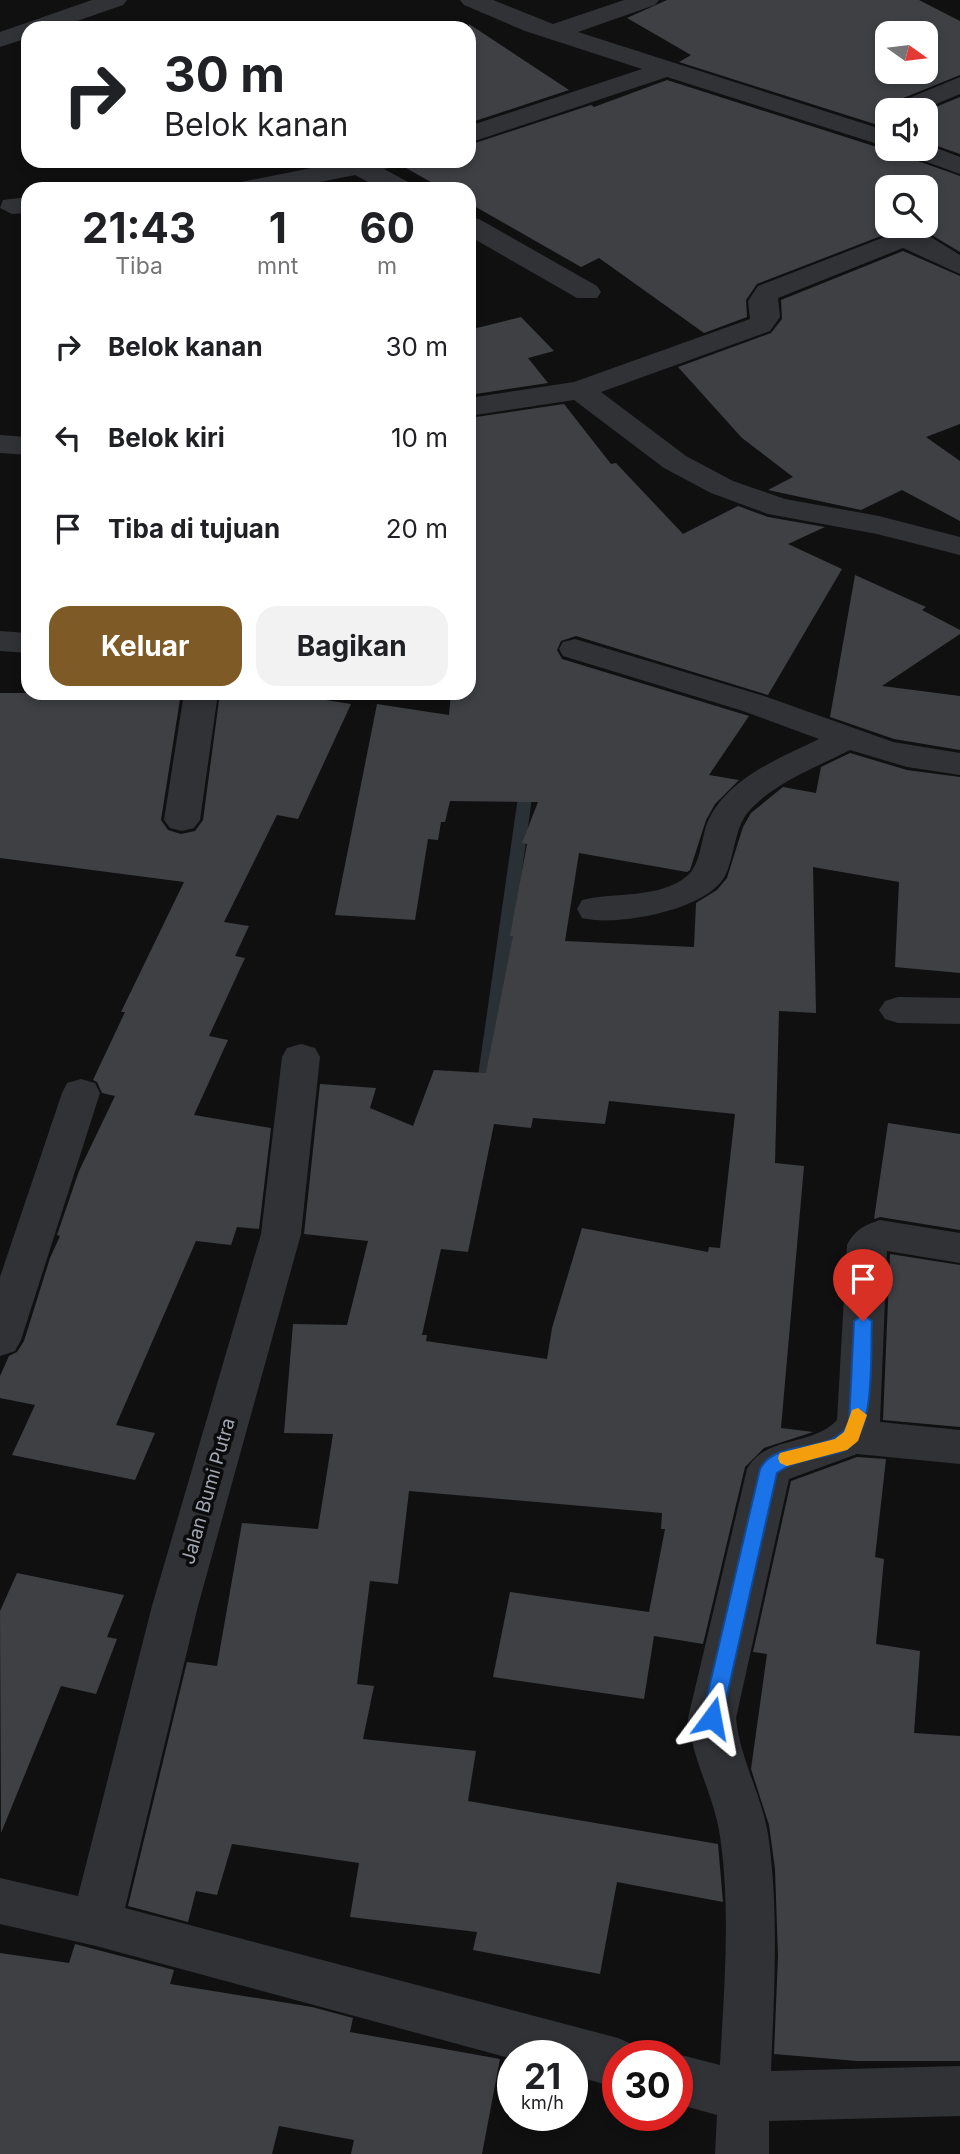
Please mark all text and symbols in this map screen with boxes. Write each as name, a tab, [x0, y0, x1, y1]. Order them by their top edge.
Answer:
north arrow	[875, 21, 938, 84]
map controls	[875, 21, 938, 238]
text: 30 m	[164, 45, 285, 104]
icon: right	[49, 49, 140, 140]
button: sound	[875, 98, 938, 161]
text: Belok kanan	[164, 105, 348, 144]
button: search	[875, 175, 938, 238]
text: 21:43	[82, 202, 196, 253]
text: 1	[269, 202, 287, 253]
text: 60	[359, 202, 415, 253]
text: Tiba	[115, 252, 163, 280]
text: mnt	[257, 252, 298, 280]
text: m	[377, 252, 397, 280]
icon: right	[49, 328, 87, 366]
text: Belok kanan	[108, 331, 263, 362]
text: 30 m	[385, 331, 448, 362]
icon: left	[49, 419, 87, 457]
text: Belok kiri	[108, 422, 225, 453]
text: 10 m	[391, 422, 448, 453]
icon: arrive	[49, 510, 87, 548]
text: Tiba di tujuan	[108, 513, 280, 544]
text: 20 m	[386, 513, 448, 544]
button: Keluar	[49, 606, 242, 686]
button: Bagikan	[256, 606, 448, 686]
pin	[833, 1249, 893, 1321]
icon: arrive	[844, 1260, 882, 1298]
street label: Jalan Bumi Putra	[176, 1415, 240, 1567]
position arrow	[675, 1681, 749, 1755]
speed limit sign: 30	[602, 2040, 693, 2131]
text: 21	[524, 2055, 561, 2097]
text: km/h	[521, 2092, 564, 2113]

